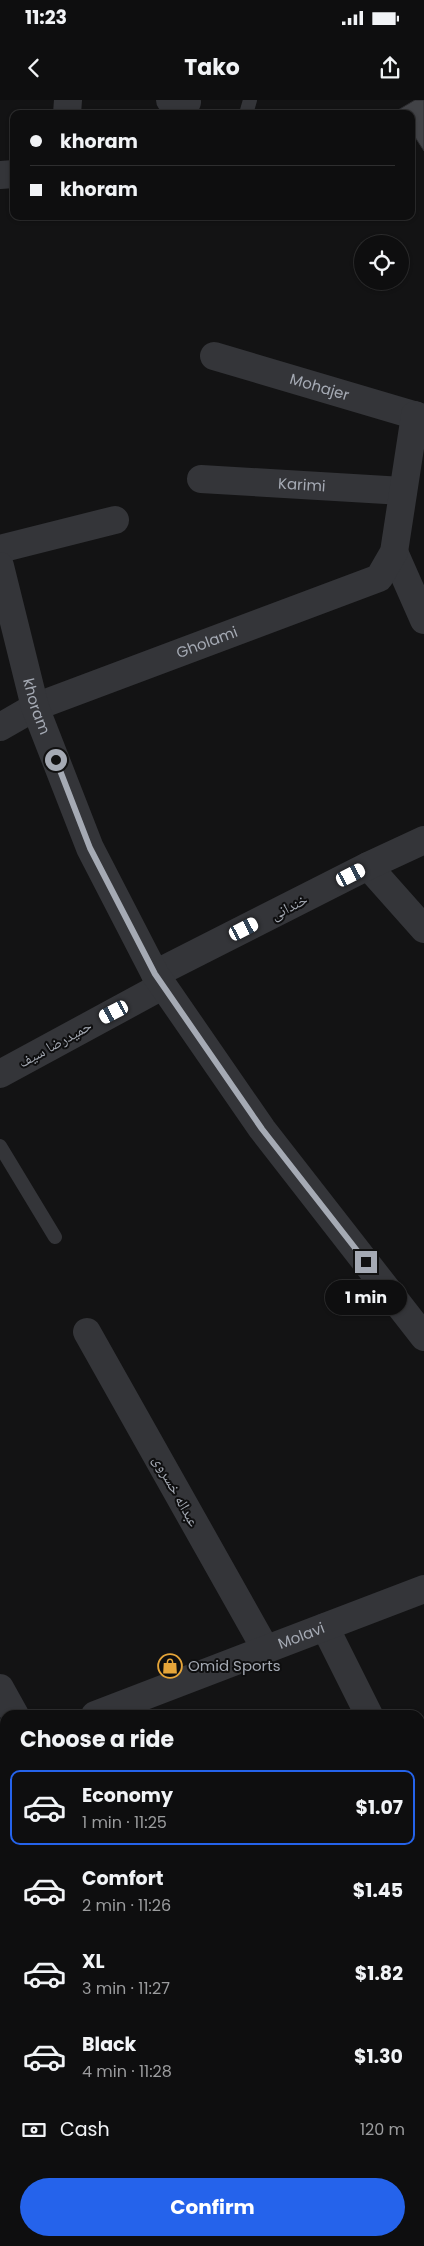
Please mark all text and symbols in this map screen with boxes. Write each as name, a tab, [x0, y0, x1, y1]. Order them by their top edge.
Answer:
text: 11:23	[25, 4, 67, 31]
text: Tako	[184, 52, 240, 83]
icon: back	[20, 54, 48, 82]
icon: share	[376, 54, 404, 82]
text: khoram	[60, 128, 138, 155]
text: khoram	[60, 176, 138, 203]
map controls	[354, 235, 409, 290]
button: locate	[354, 235, 409, 290]
street label: Mohajer	[287, 368, 352, 405]
street label: Karimi	[277, 473, 326, 496]
street label: Gholami	[173, 621, 240, 663]
street label: khoram	[18, 676, 56, 737]
route start	[45, 749, 67, 771]
car	[334, 862, 367, 888]
street label: خندانی	[267, 888, 311, 925]
car	[227, 916, 260, 942]
car	[97, 998, 130, 1026]
street label: حمیدرضا سیف	[14, 1014, 96, 1072]
route end	[355, 1251, 377, 1273]
callout: 1 min	[325, 1280, 407, 1314]
text: 1 min	[345, 1286, 387, 1309]
street label: عبداله خسروی	[148, 1451, 205, 1531]
street label: Molavi	[275, 1617, 328, 1654]
shop icon: Omid Sports	[157, 1653, 183, 1679]
place label: Omid Sports	[188, 1655, 281, 1676]
text: Choose a ride	[20, 1724, 174, 1755]
text: Economy	[82, 1782, 173, 1809]
icon: car	[22, 1785, 67, 1830]
text: $1.07	[355, 1794, 403, 1821]
text: 1 min · 11:25	[82, 1811, 167, 1834]
text: Comfort	[82, 1865, 164, 1892]
icon: car	[22, 1868, 67, 1913]
text: $1.45	[353, 1877, 403, 1904]
text: 2 min · 11:26	[82, 1894, 171, 1917]
text: XL	[82, 1948, 105, 1975]
icon: car	[22, 1951, 67, 1996]
text: $1.82	[355, 1960, 403, 1987]
text: 3 min · 11:27	[82, 1977, 170, 2000]
text: Black	[82, 2031, 136, 2058]
icon: car	[22, 2034, 67, 2079]
text: $1.30	[354, 2043, 403, 2070]
text: 4 min · 11:28	[82, 2060, 172, 2083]
icon: cash	[20, 2116, 48, 2144]
text: Cash	[60, 2116, 110, 2143]
text: 120 m	[360, 2118, 405, 2141]
button: Confirm	[20, 2178, 405, 2236]

